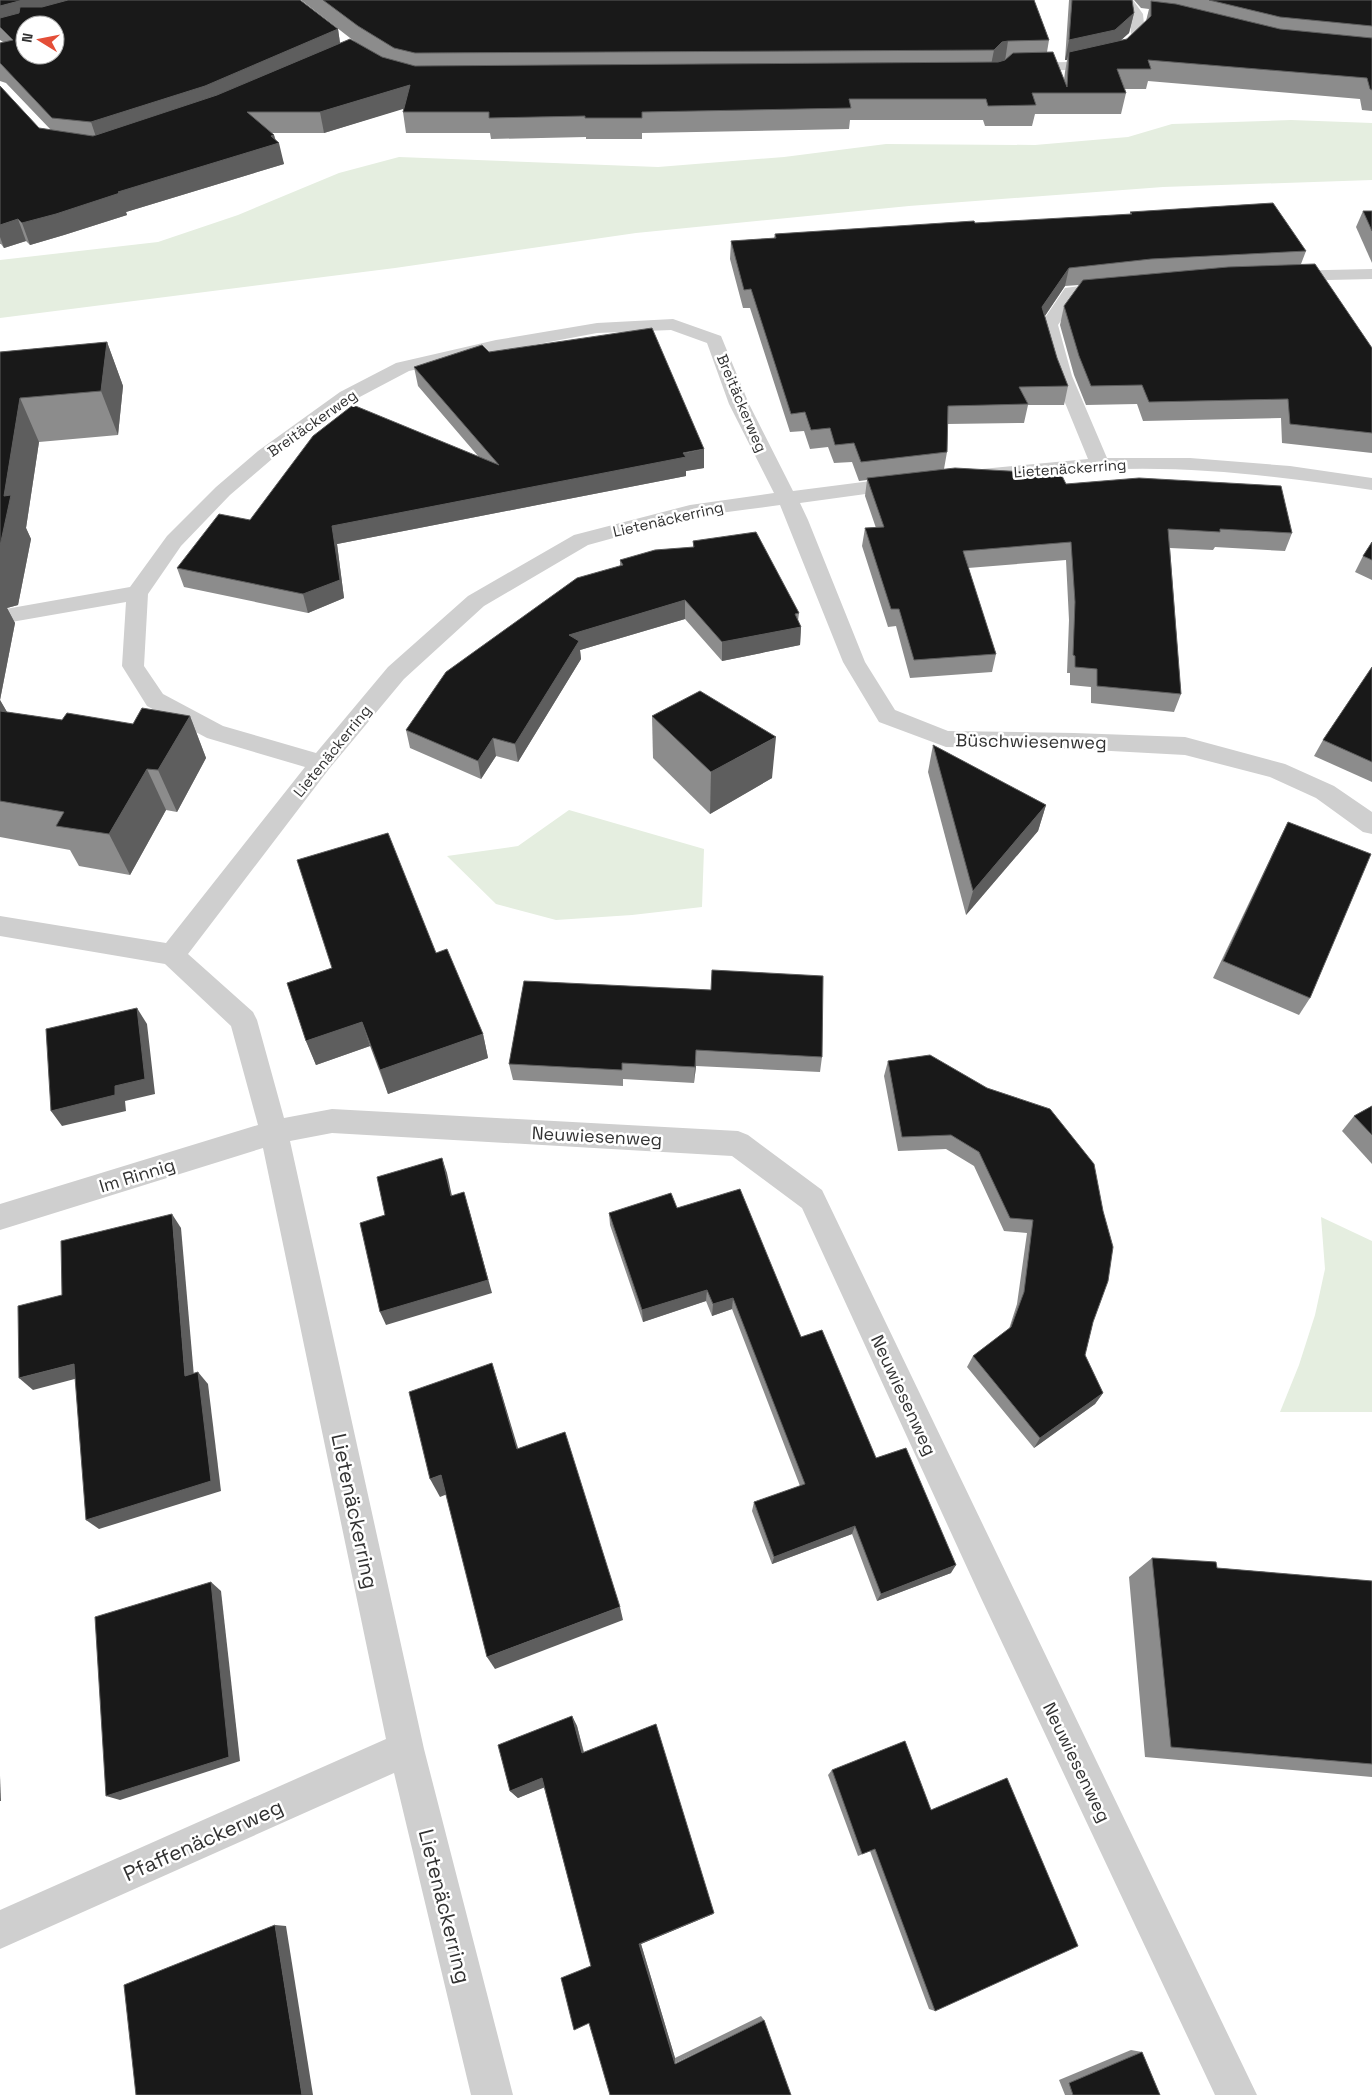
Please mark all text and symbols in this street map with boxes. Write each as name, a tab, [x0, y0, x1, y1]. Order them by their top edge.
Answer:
north arrow	[15, 15, 65, 65]
text: N	[18, 32, 37, 44]
street label: Breitäckerweg	[713, 351, 771, 455]
street label: Breitäckerweg	[264, 385, 360, 461]
street label: Lietenäckerring	[1013, 455, 1127, 481]
street label: Lietenäckerring	[611, 497, 725, 541]
street label: Lietenäckerring	[289, 701, 375, 801]
street label: Büschwiesenweg	[955, 728, 1107, 754]
street label: Neuwiesenweg	[531, 1121, 663, 1151]
street label: Im Rinnig	[96, 1153, 178, 1197]
street label: Neuwiesenweg	[866, 1331, 942, 1459]
street label: Lietenäckerring	[325, 1431, 385, 1591]
street label: Neuwiesenweg	[1038, 1698, 1116, 1826]
street label: Pfaffenäckerweg	[119, 1793, 287, 1887]
street label: Lietenäckerring	[413, 1826, 477, 1986]

